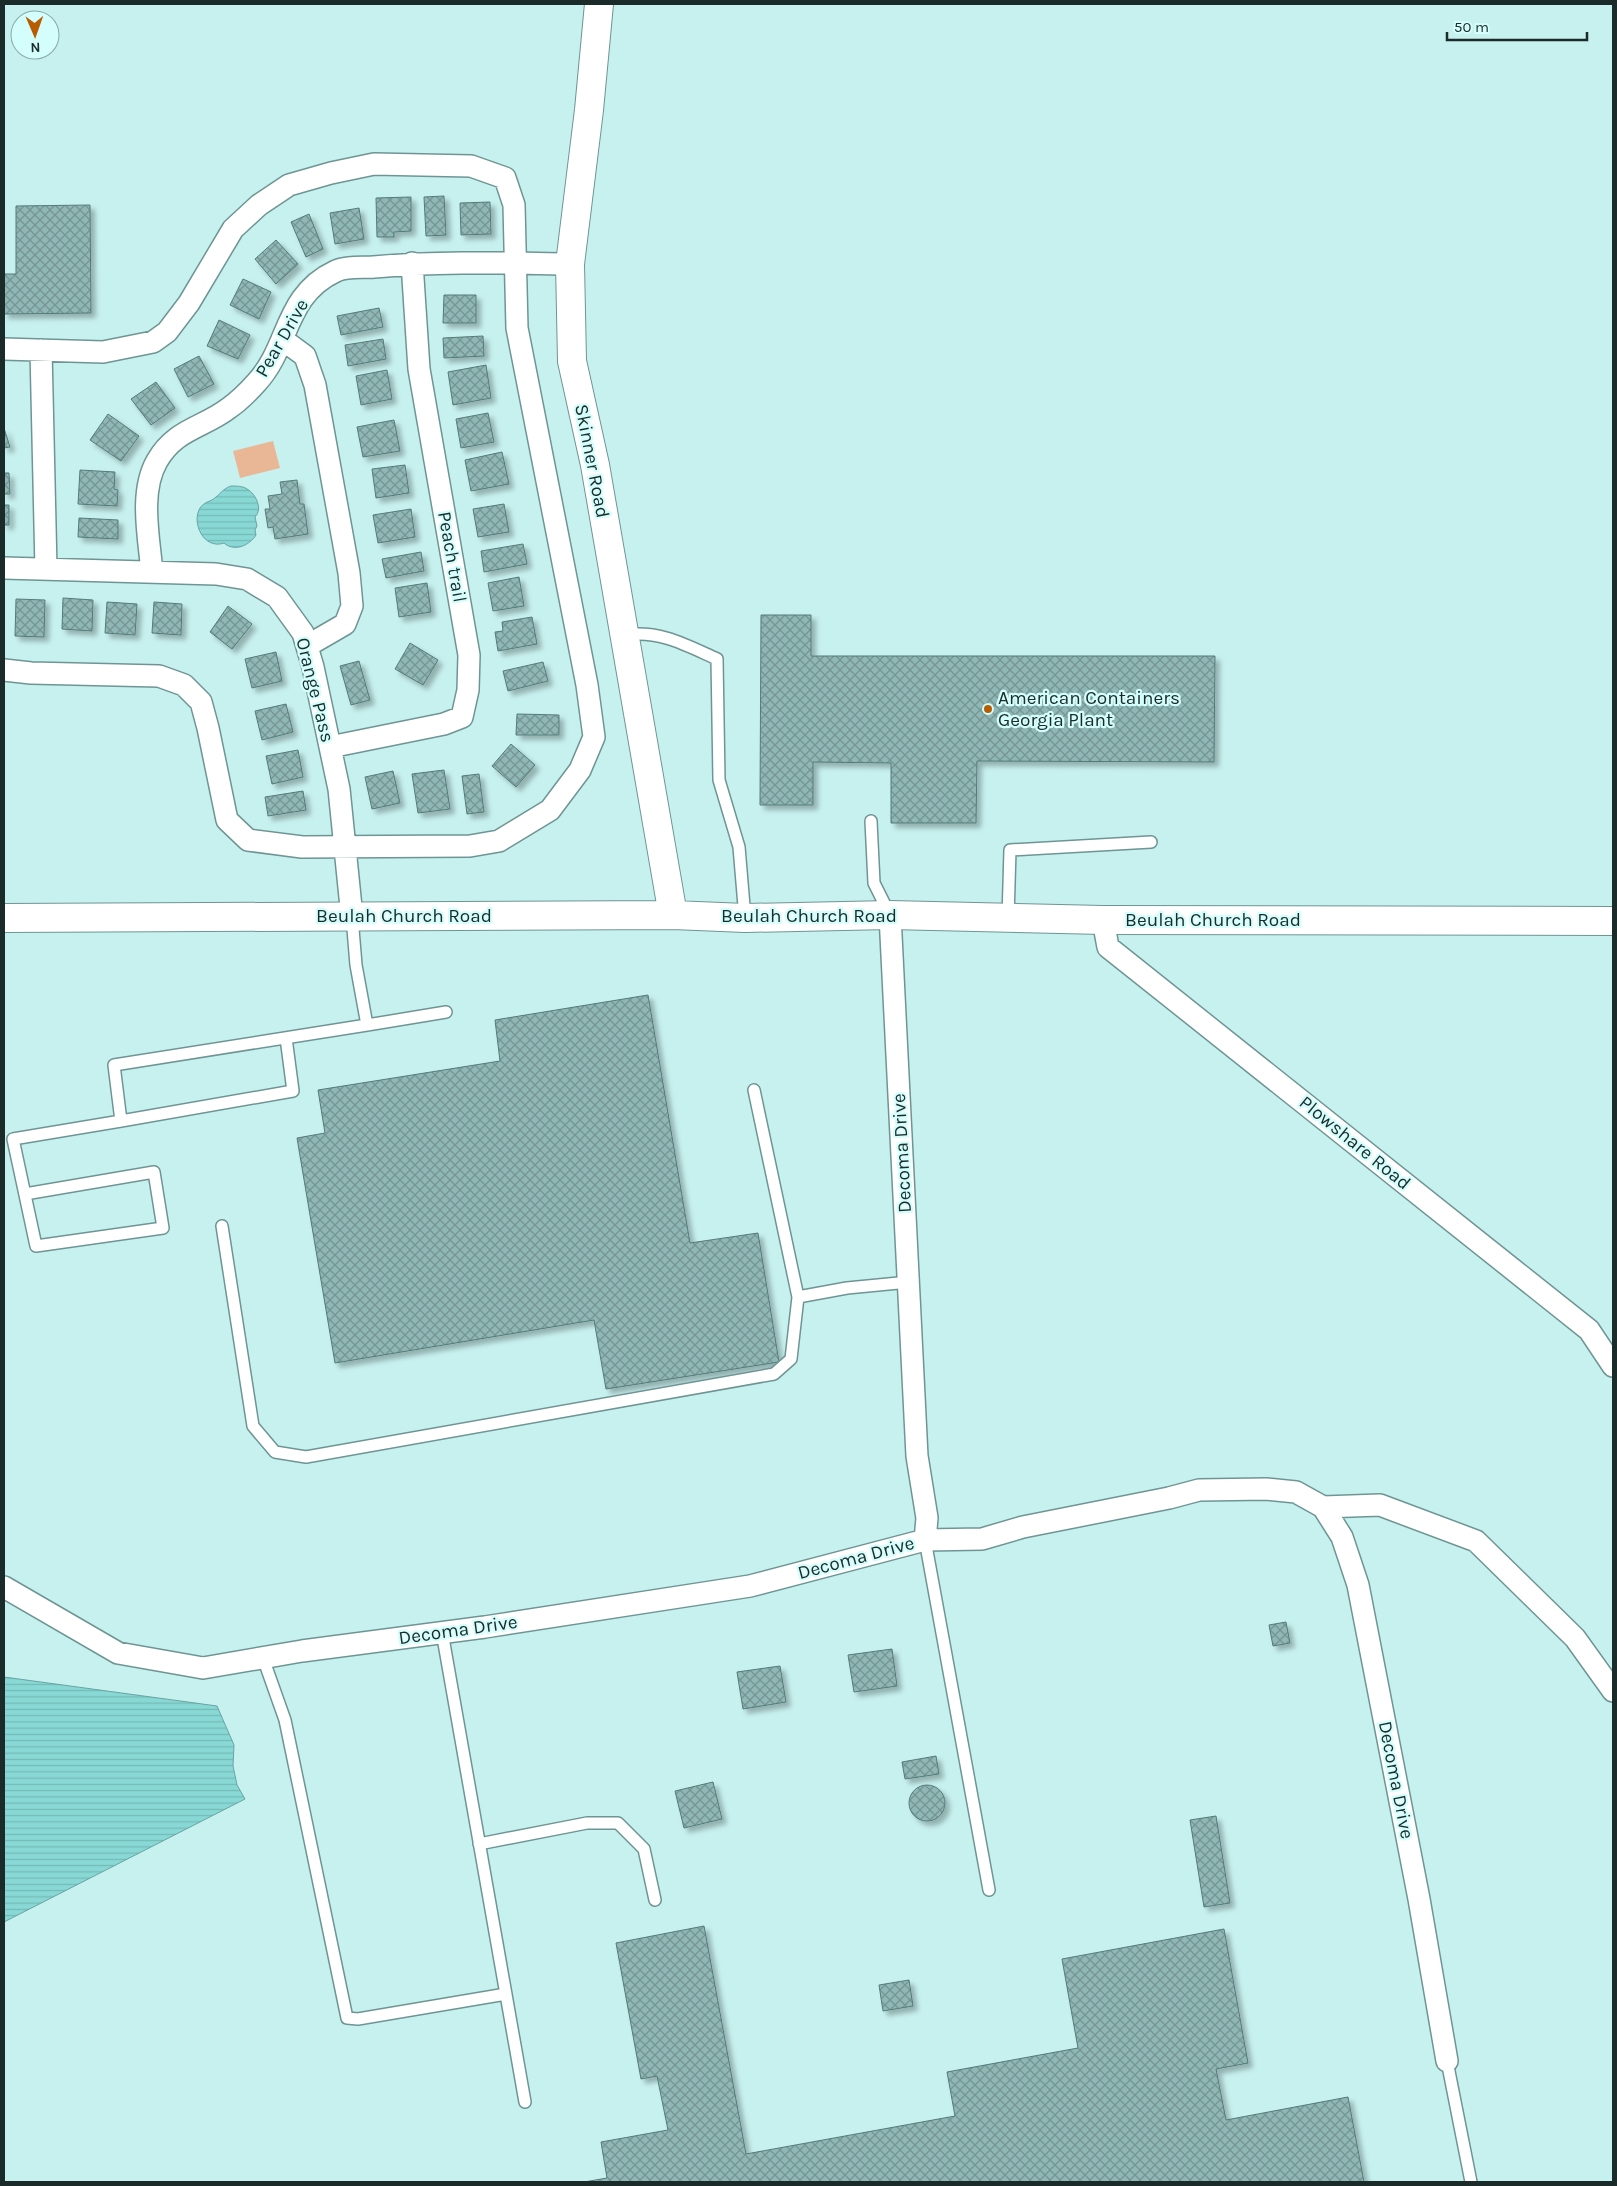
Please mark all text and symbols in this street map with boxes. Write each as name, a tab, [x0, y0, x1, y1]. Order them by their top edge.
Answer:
north arrow	[10, 10, 60, 60]
scale bar	[1447, 10, 1587, 42]
text: 50 m	[1454, 18, 1489, 36]
text: N	[30, 39, 41, 56]
street label: Pear Drive	[251, 295, 313, 381]
street label: Skinner Road	[570, 402, 614, 520]
street label: Peach trail	[433, 510, 471, 604]
street label: Orange Pass	[291, 635, 339, 745]
place label: American Containers Georgia Plant	[998, 687, 1180, 731]
marker: American Containers Georgia Plant	[982, 703, 994, 715]
street label: Beulah Church Road	[316, 905, 492, 927]
street label: Beulah Church Road	[721, 905, 897, 927]
street label: Beulah Church Road	[1125, 909, 1301, 931]
street label: Plowshare Road	[1295, 1091, 1415, 1195]
street label: Decoma Drive	[888, 1093, 916, 1213]
street label: Decoma Drive	[795, 1532, 917, 1584]
street label: Decoma Drive	[397, 1611, 519, 1649]
street label: Decoma Drive	[1374, 1719, 1418, 1841]

